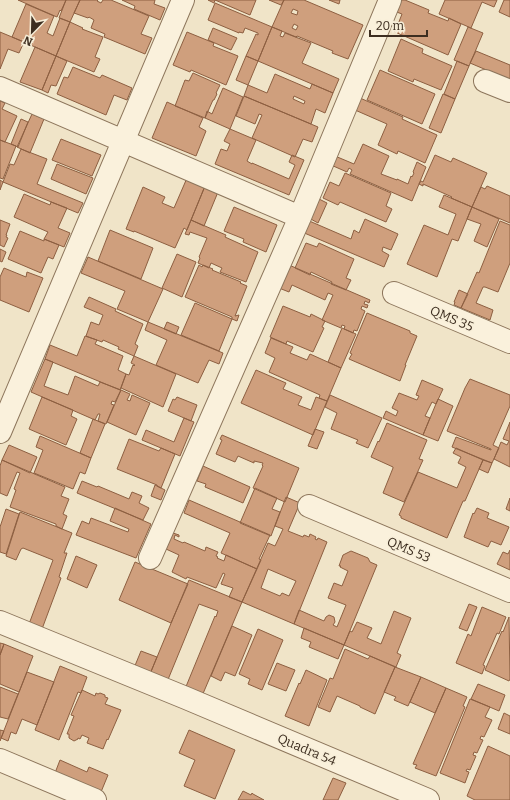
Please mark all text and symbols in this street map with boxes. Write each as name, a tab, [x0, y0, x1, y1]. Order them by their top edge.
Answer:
north arrow	[12, 12, 52, 52]
scale bar	[370, 12, 427, 38]
text: 20 m	[376, 19, 405, 33]
text: N	[21, 33, 35, 48]
street label: QMS 35	[428, 303, 476, 334]
street label: QMS 53	[385, 534, 433, 565]
street label: Quadra 54	[275, 730, 339, 769]

